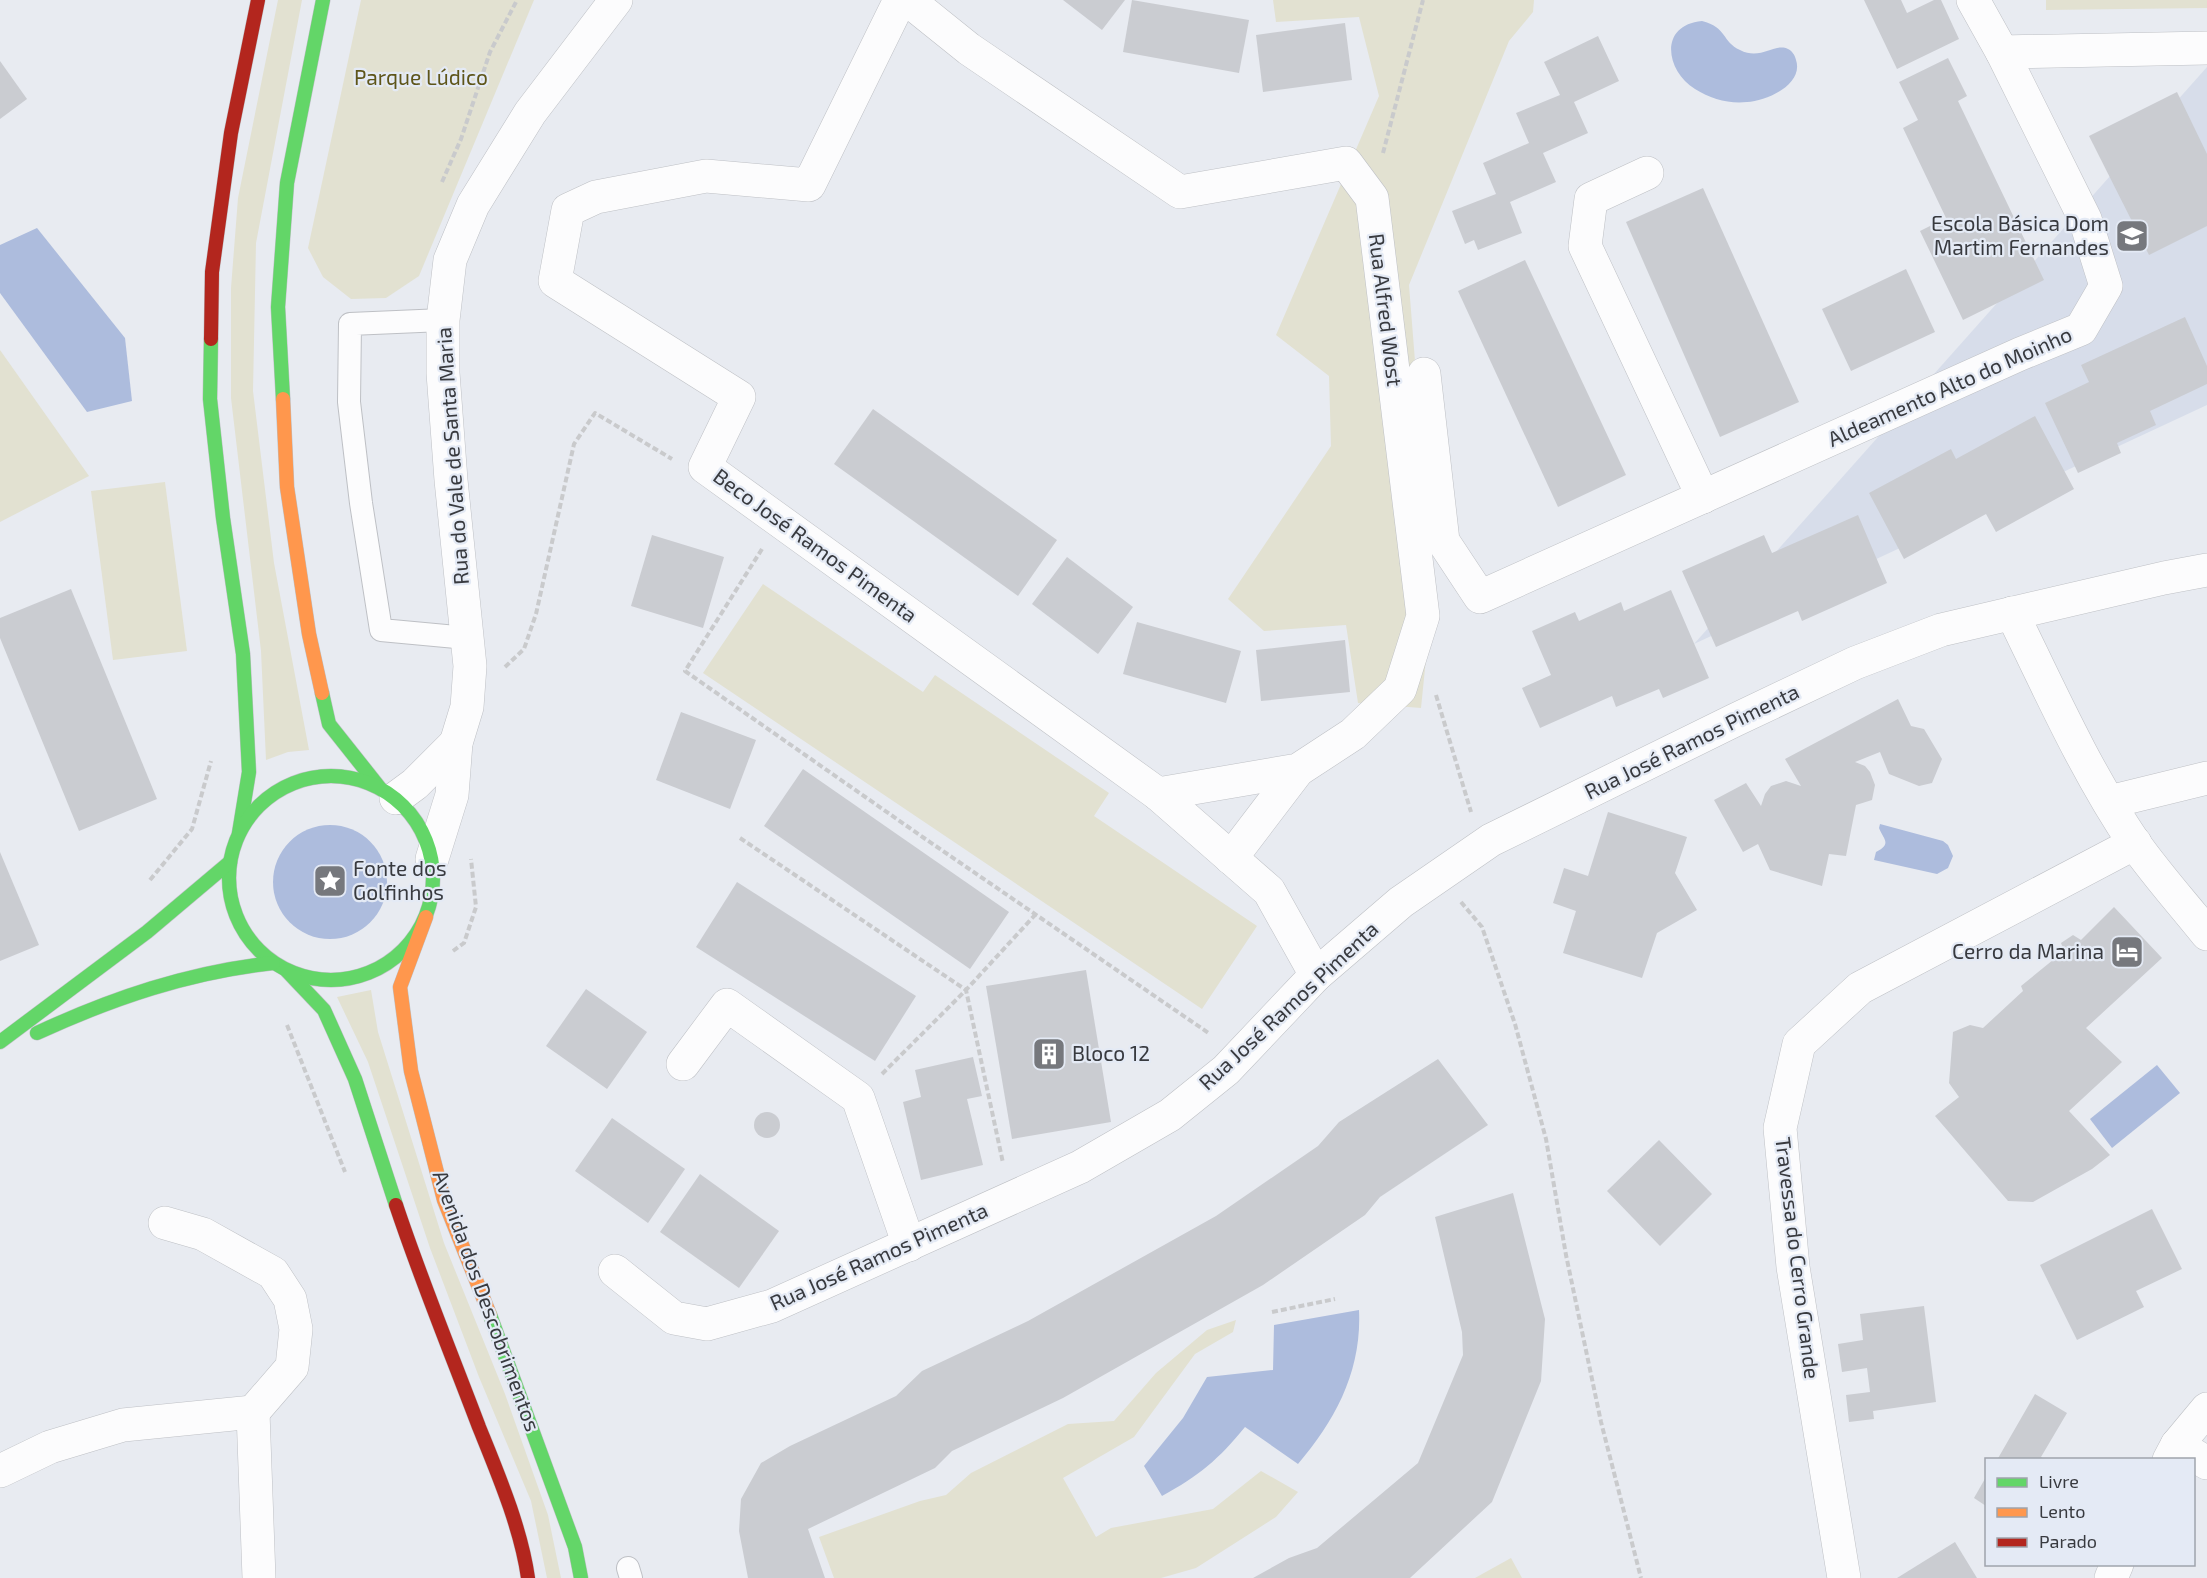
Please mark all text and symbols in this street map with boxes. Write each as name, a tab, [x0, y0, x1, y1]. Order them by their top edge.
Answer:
park label: Parque Lúdico	[354, 64, 488, 89]
place label: Escola Básica Dom Martim Fernandes	[1931, 210, 2109, 259]
school or university icon: Escola Básica Dom Martim Fernandes	[2114, 218, 2150, 254]
street label: Rua Alfred Wost	[1365, 232, 1408, 388]
street label: Aldeamento Alto do Moinho	[1824, 320, 2075, 451]
street label: Rua do Vale de Santa Maria	[430, 327, 473, 586]
street label: Beco José Ramos Pimenta	[709, 463, 923, 627]
street label: Rua José Ramos Pimenta	[1580, 678, 1803, 804]
place label: Fonte dos Golfinhos	[353, 855, 447, 904]
place icon: Fonte dos Golfinhos	[312, 863, 348, 899]
street label: Rua José Ramos Pimenta	[1193, 915, 1383, 1094]
hotel icon: Cerro da Marina	[2109, 934, 2145, 970]
place label: Cerro da Marina	[1952, 938, 2104, 963]
building icon: Bloco 12	[1031, 1036, 1067, 1072]
place label: Bloco 12	[1072, 1040, 1150, 1065]
street label: Travessa do Cerro Grande	[1771, 1135, 1826, 1380]
street label: Avenida dos Descobrimentos	[428, 1167, 546, 1434]
street label: Rua José Ramos Pimenta	[766, 1196, 991, 1315]
legend	[1985, 1458, 2195, 1566]
text: Livre	[2039, 1470, 2079, 1492]
text: Lento	[2039, 1500, 2085, 1522]
text: Parado	[2039, 1530, 2097, 1552]

